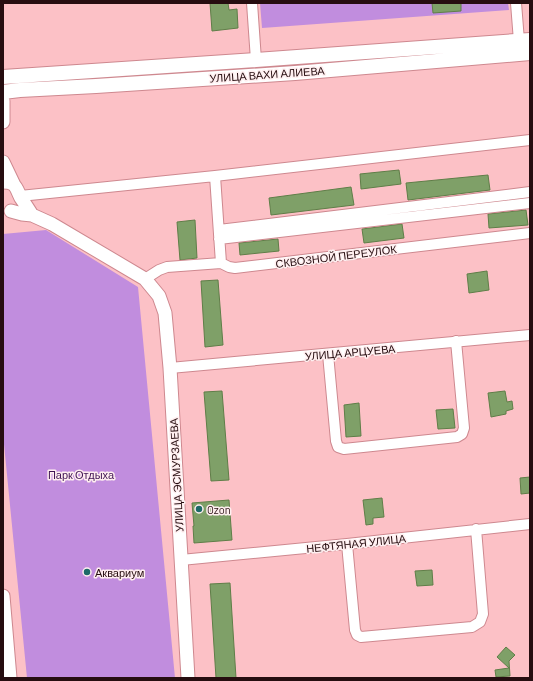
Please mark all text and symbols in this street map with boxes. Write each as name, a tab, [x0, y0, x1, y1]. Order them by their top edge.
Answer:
street label: УЛИЦА ВАХИ АЛИЕВА	[209, 63, 326, 85]
street label: СКВОЗНОЙ ПЕРЕУЛОК	[275, 242, 398, 270]
street label: УЛИЦА АРЦУЕВА	[304, 342, 396, 362]
street label: УЛИЦА ЭСМУРЗАЕВА	[166, 417, 185, 532]
park label: Парк Отдыха	[48, 468, 115, 481]
place label: Ozon	[207, 503, 231, 516]
marker: Ozon	[194, 504, 204, 514]
street label: НЕФТЯНАЯ УЛИЦА	[306, 531, 407, 555]
place label: Аквариум	[95, 566, 144, 579]
marker: Аквариум	[82, 567, 92, 577]

